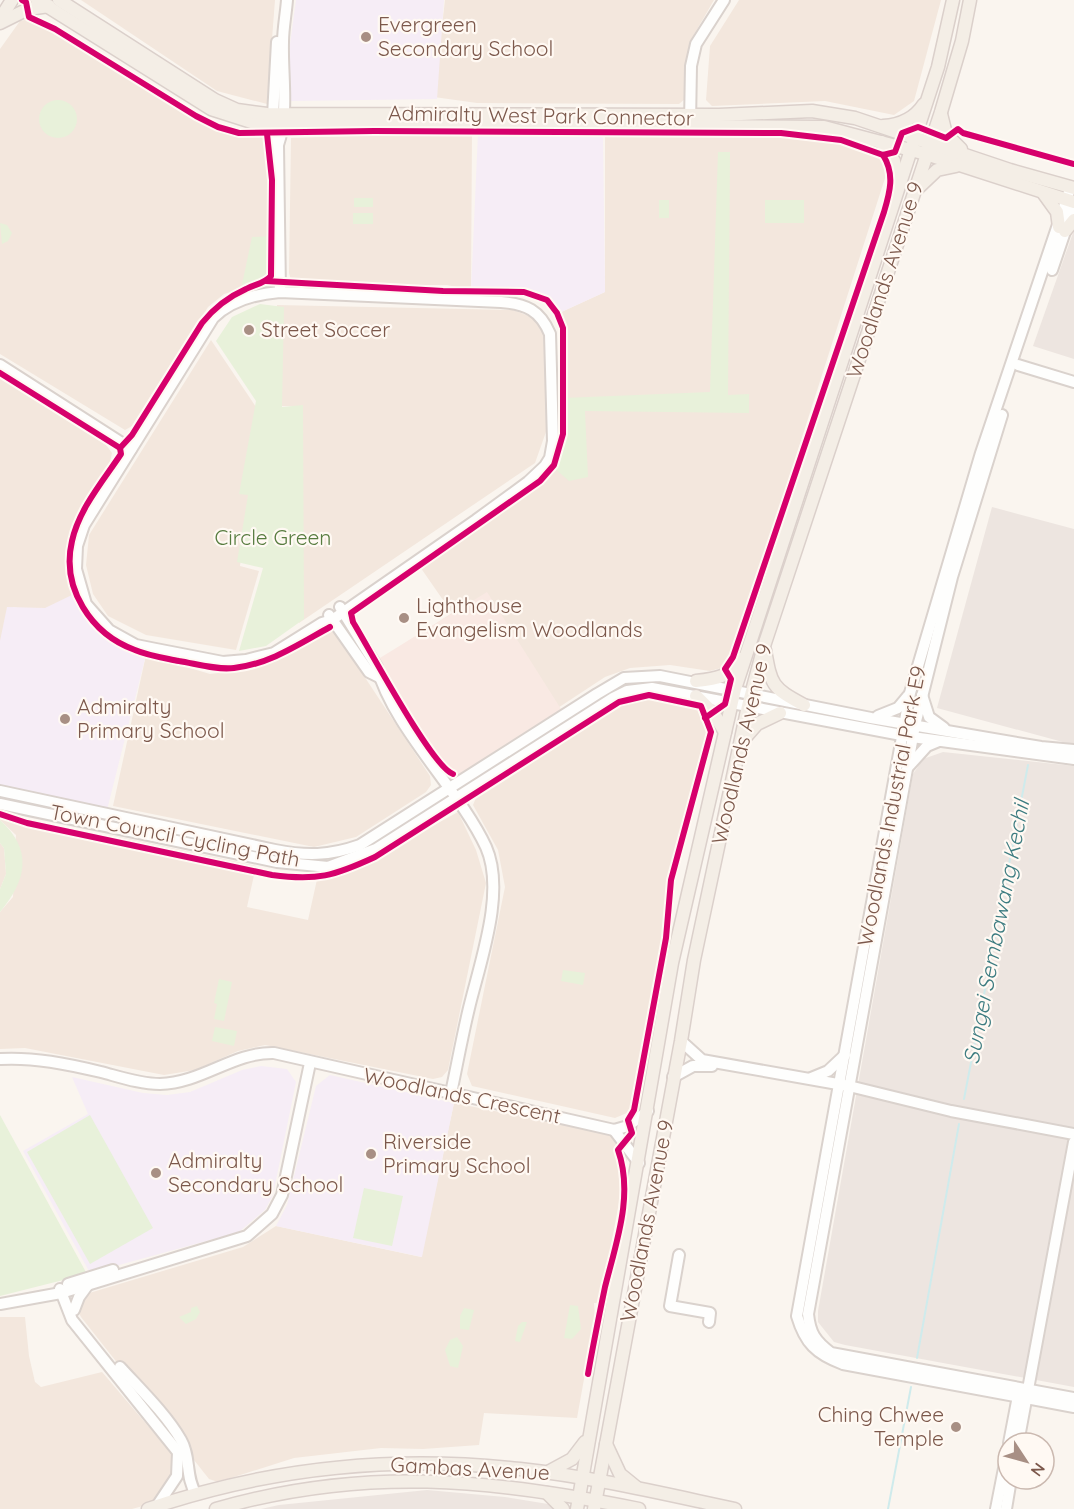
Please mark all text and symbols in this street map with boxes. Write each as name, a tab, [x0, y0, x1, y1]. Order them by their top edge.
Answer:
place label: Evergreen Secondary School	[378, 11, 553, 61]
marker: Evergreen Secondary School	[359, 30, 373, 44]
street label: Admiralty West Park Connector	[388, 99, 694, 131]
street label: Woodlands Avenue 9	[840, 178, 928, 381]
place label: Street Soccer	[261, 316, 390, 342]
marker: Street Soccer	[242, 323, 256, 337]
park label: Circle Green	[214, 524, 332, 550]
place label: Lighthouse Evangelism Woodlands	[416, 592, 642, 642]
marker: Lighthouse Evangelism Woodlands	[397, 611, 411, 625]
street label: Woodlands Avenue 9	[705, 641, 777, 847]
street label: Woodlands Industrial Park E9	[851, 663, 931, 948]
place label: Admiralty Primary School	[77, 693, 225, 743]
marker: Admiralty Primary School	[58, 712, 72, 726]
water label: Sungei Sembawang Kechil	[957, 795, 1036, 1066]
street label: Town Council Cycling Path	[48, 798, 302, 872]
street label: Woodlands Crescent	[361, 1061, 563, 1129]
street label: Woodlands Avenue 9	[614, 1118, 678, 1324]
place label: Riverside Primary School	[383, 1128, 531, 1178]
place label: Admiralty Secondary School	[168, 1147, 343, 1197]
marker: Riverside Primary School	[364, 1147, 378, 1161]
marker: Admiralty Secondary School	[149, 1166, 163, 1180]
place label: Ching Chwee Temple	[818, 1401, 944, 1451]
marker: Ching Chwee Temple	[949, 1420, 963, 1434]
north arrow	[996, 1431, 1056, 1491]
street label: Gambas Avenue	[390, 1451, 550, 1485]
text: N	[1027, 1459, 1050, 1480]

